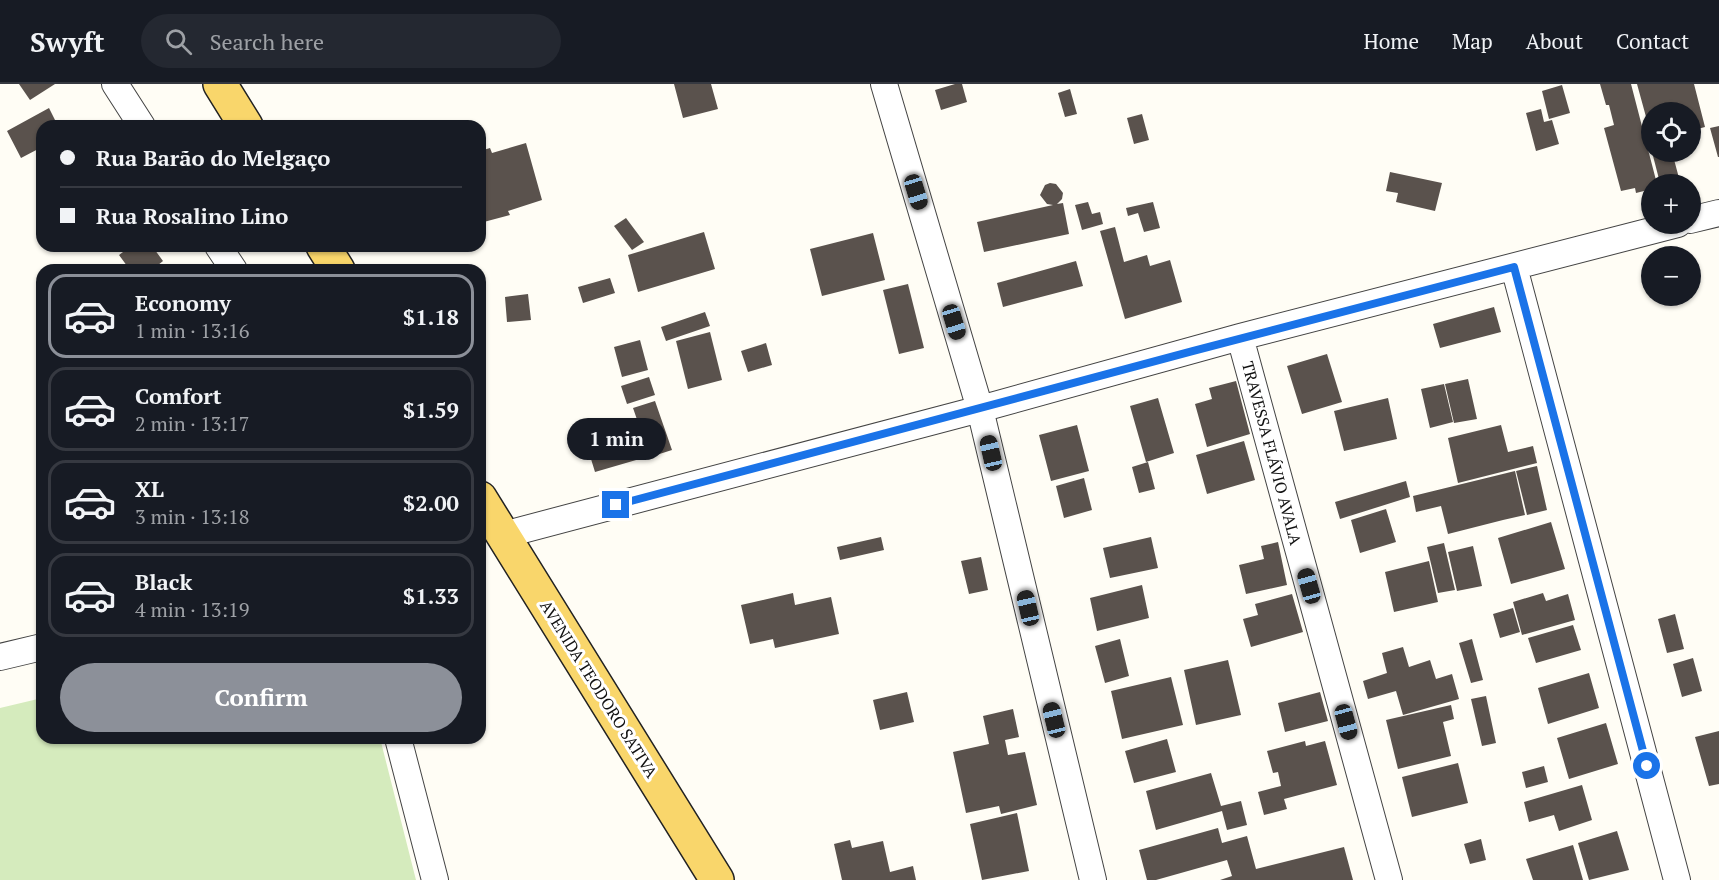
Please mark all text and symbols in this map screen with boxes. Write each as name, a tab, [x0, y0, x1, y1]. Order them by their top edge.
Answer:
search box	[141, 14, 561, 68]
text: Swyft	[30, 23, 105, 60]
icon: search	[162, 25, 195, 58]
text: Search here	[210, 27, 324, 56]
text: Home	[1363, 27, 1419, 55]
text: Map	[1452, 27, 1493, 55]
text: About	[1526, 27, 1583, 55]
text: Contact	[1616, 27, 1689, 55]
map controls	[1641, 102, 1701, 306]
button: locate	[1641, 102, 1701, 162]
text: Rua Barão do Melgaço	[96, 143, 330, 172]
car	[902, 172, 930, 212]
button: +	[1641, 174, 1701, 234]
text: Rua Rosalino Lino	[96, 201, 288, 230]
button: −	[1641, 246, 1701, 306]
text: Economy	[135, 288, 231, 317]
icon: car	[63, 289, 117, 343]
text: $1.18	[403, 302, 459, 331]
car	[940, 302, 968, 342]
text: 1 min · 13:16	[135, 317, 249, 344]
street label: TRAVESSA FLÁVIO AVALA	[1237, 359, 1307, 547]
text: Comfort	[135, 381, 221, 410]
icon: car	[63, 382, 117, 436]
text: $1.59	[403, 395, 459, 424]
text: 2 min · 13:17	[135, 410, 249, 437]
callout: 1 min	[566, 418, 666, 460]
text: 1 min	[589, 425, 644, 452]
car	[978, 433, 1004, 473]
text: XL	[135, 474, 164, 503]
icon: car	[63, 475, 117, 529]
text: $2.00	[403, 488, 459, 517]
route end	[602, 491, 629, 518]
text: 3 min · 13:18	[135, 503, 249, 530]
car	[1295, 566, 1323, 606]
text: Black	[135, 567, 192, 596]
icon: car	[63, 568, 117, 622]
text: $1.33	[403, 581, 459, 610]
car	[1015, 588, 1041, 628]
text: 4 min · 13:19	[135, 596, 249, 623]
street label: AVENIDA TEODORO SATIVA	[535, 596, 663, 782]
button: Confirm	[60, 663, 462, 732]
car	[1041, 700, 1067, 740]
car	[1333, 702, 1359, 742]
route start	[1633, 752, 1660, 779]

